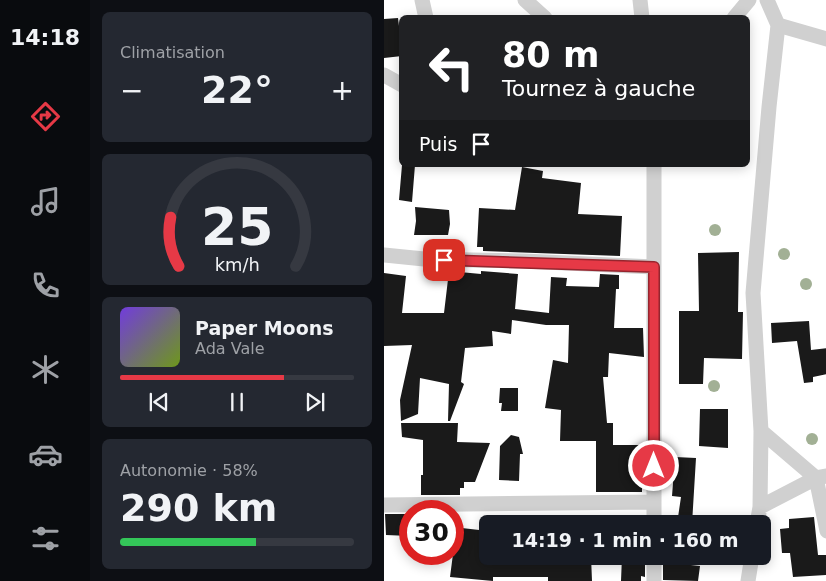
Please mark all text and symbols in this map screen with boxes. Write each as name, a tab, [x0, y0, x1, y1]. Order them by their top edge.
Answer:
text: 14:18	[10, 25, 80, 50]
icon: left	[419, 35, 484, 100]
text: 80 m	[502, 35, 599, 75]
text: Climatisation	[120, 43, 225, 62]
text: 22°	[201, 68, 273, 112]
text: −	[120, 74, 143, 107]
text: +	[331, 74, 354, 107]
text: Tournez à gauche	[502, 76, 695, 101]
icon: directions	[28, 99, 63, 134]
icon: arrive	[467, 130, 495, 158]
text: Puis	[419, 133, 457, 155]
icon: music	[28, 184, 63, 219]
text: 25	[201, 197, 273, 257]
pin	[423, 239, 465, 281]
icon: arrive	[430, 246, 458, 274]
text: km/h	[214, 254, 260, 275]
icon: phone	[28, 268, 63, 303]
text: Paper Moons	[195, 317, 334, 339]
text: Ada Vale	[195, 339, 265, 358]
icon: climate	[28, 352, 63, 387]
icon: previous	[145, 388, 173, 416]
icon: pause	[223, 388, 251, 416]
icon: next	[301, 388, 329, 416]
icon: car	[28, 437, 63, 472]
position arrow	[627, 439, 679, 491]
text: Autonomie · 58%	[120, 461, 258, 480]
text: 290 km	[120, 486, 277, 530]
speed limit sign: 30	[399, 500, 464, 565]
icon: filters	[28, 521, 63, 556]
text: 14:19 · 1 min · 160 m	[511, 529, 739, 551]

